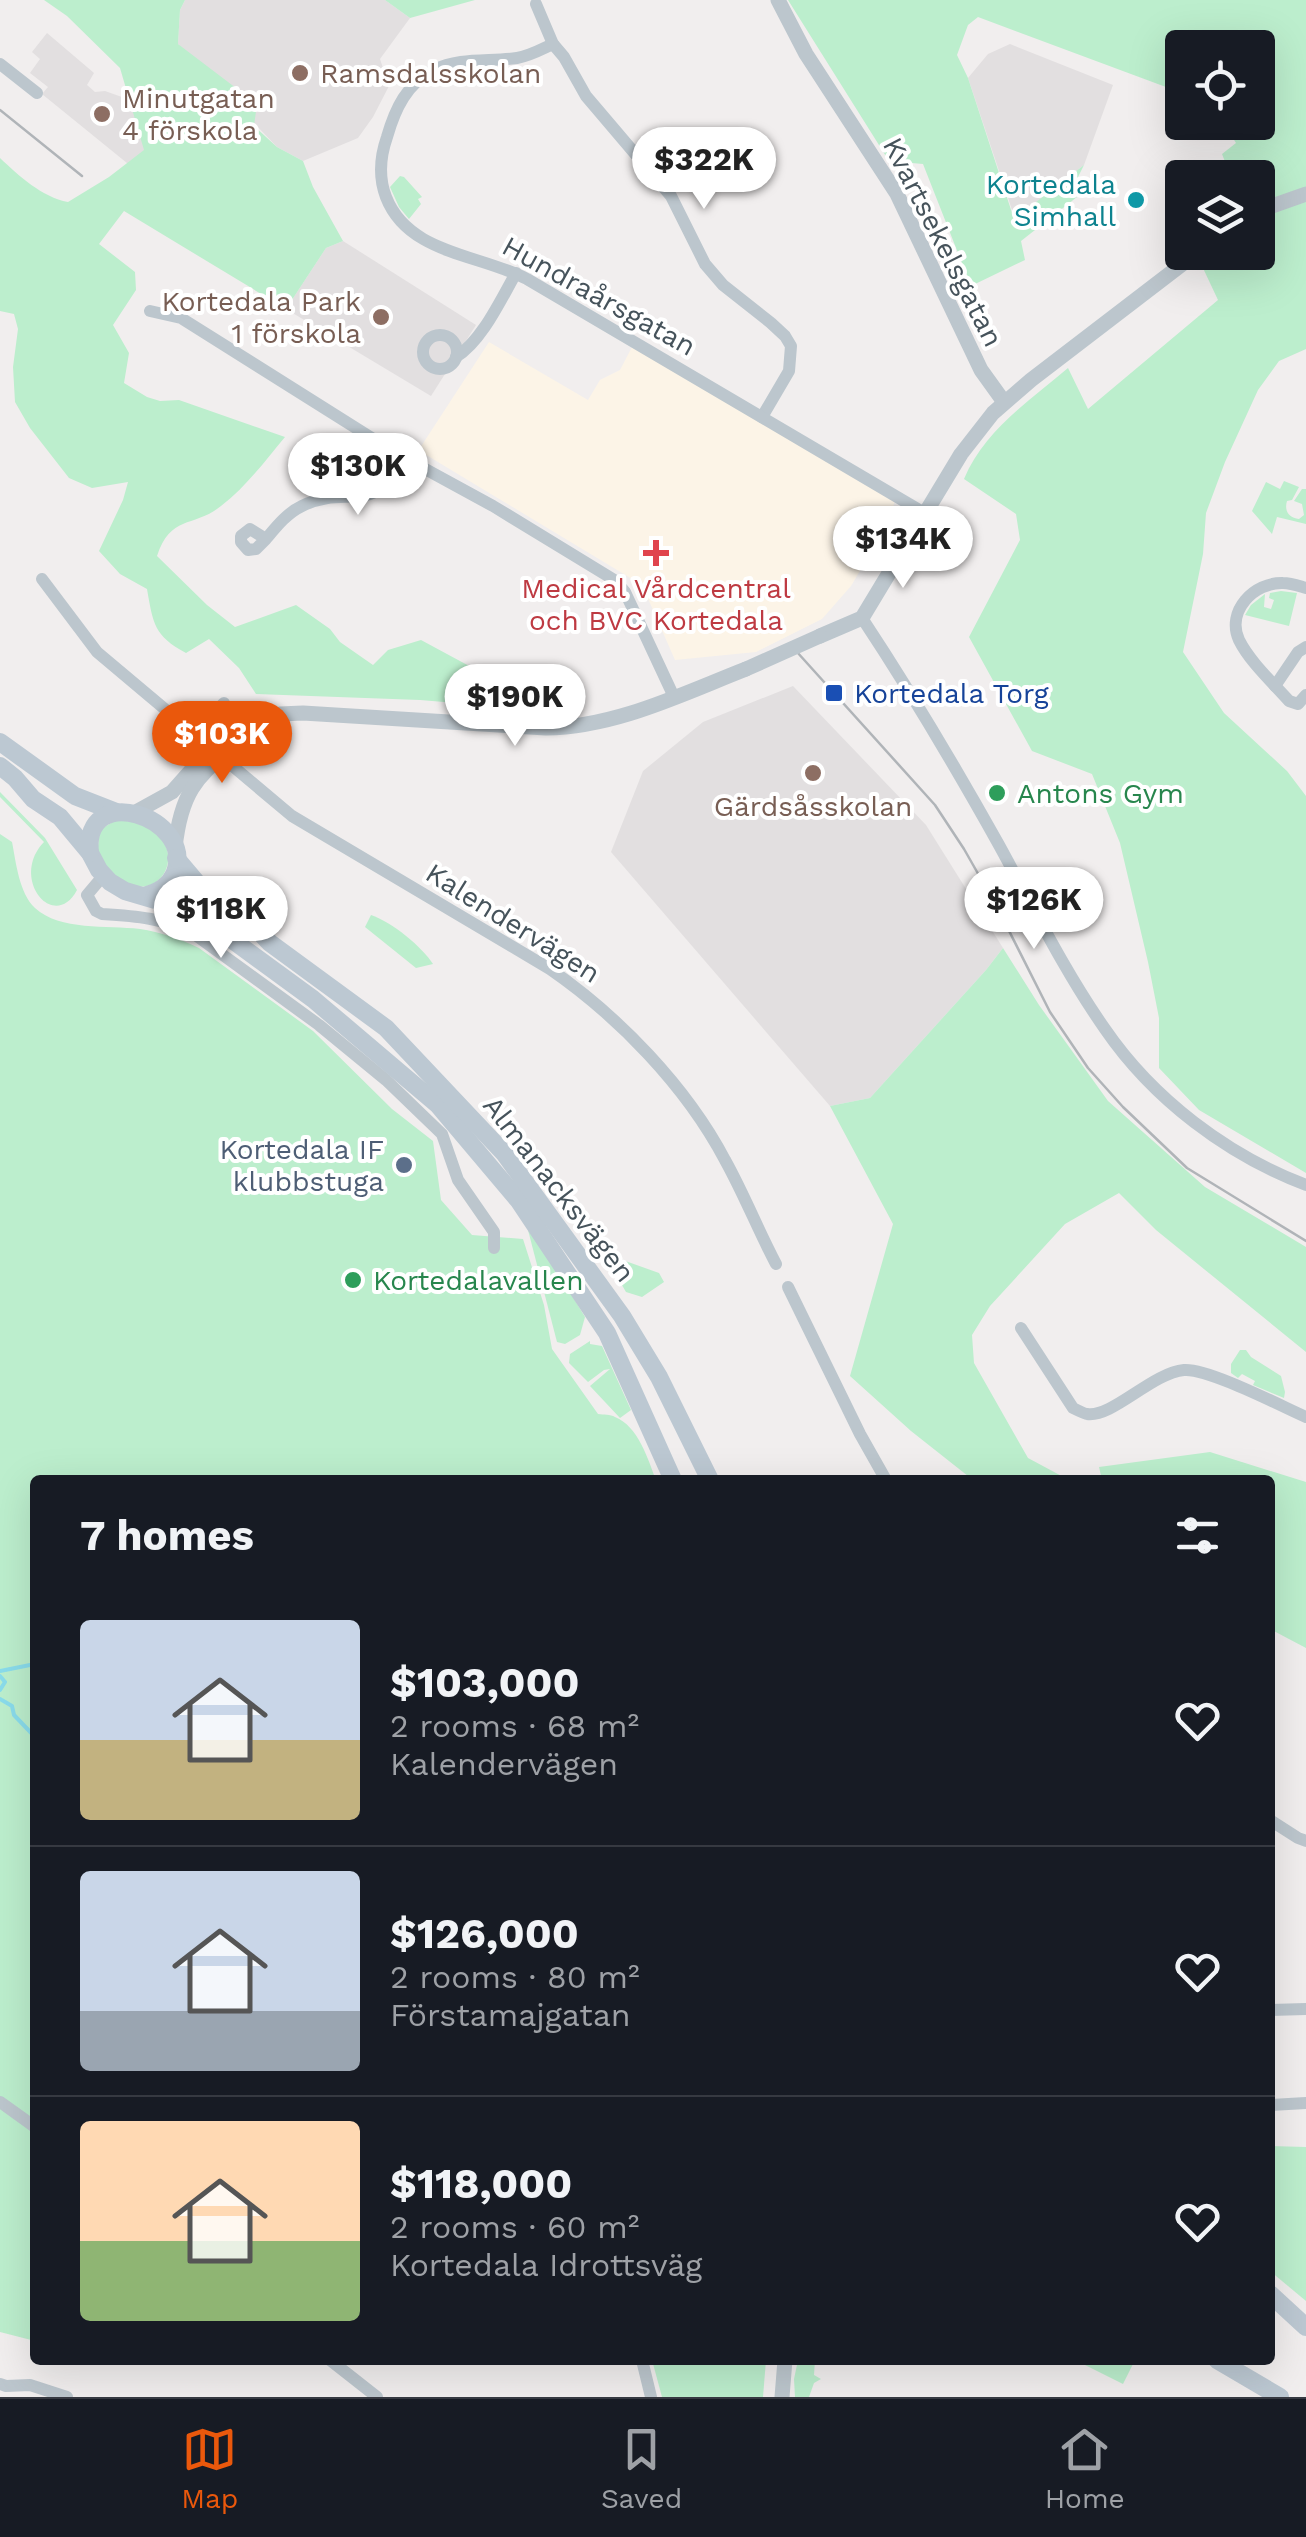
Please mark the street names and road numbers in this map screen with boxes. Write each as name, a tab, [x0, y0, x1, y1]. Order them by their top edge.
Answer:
street label: Kvartsekelsgatan	[876, 132, 1010, 352]
street label: Hundraårsgatan	[497, 229, 701, 363]
street label: Kalendervägen	[420, 856, 606, 990]
street label: Almanacksvägen	[476, 1089, 642, 1289]

